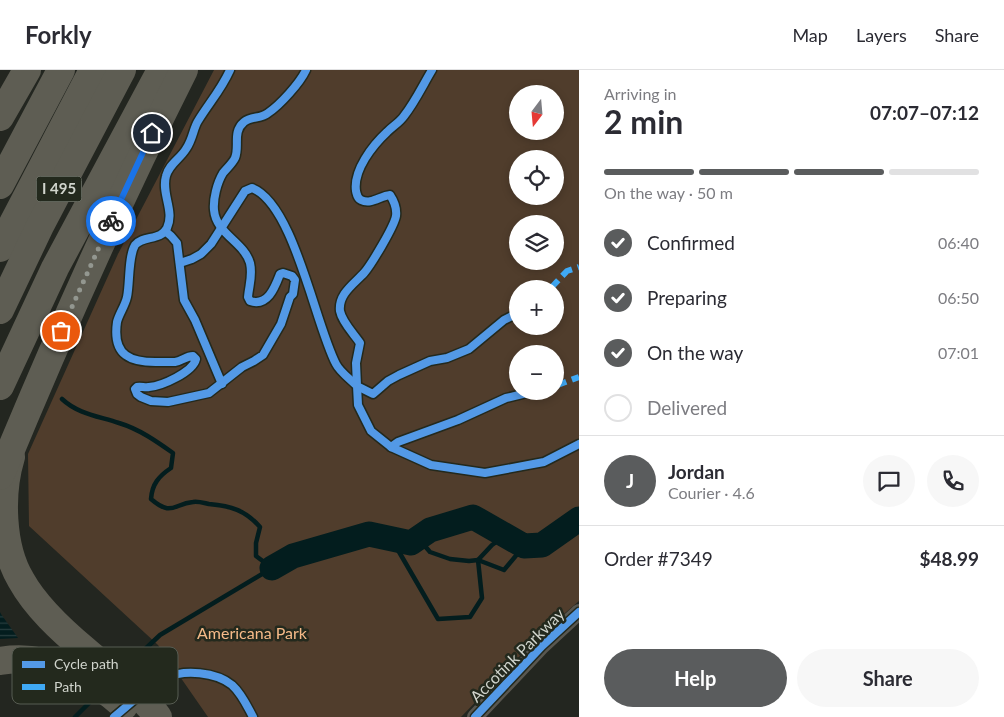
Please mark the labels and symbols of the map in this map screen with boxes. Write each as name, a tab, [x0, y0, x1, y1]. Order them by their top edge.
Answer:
north arrow	[509, 85, 564, 140]
pin	[131, 112, 173, 154]
road number: I 495	[36, 176, 82, 202]
courier	[86, 196, 136, 246]
pin	[40, 310, 82, 352]
street label: Accotink Parkway	[466, 603, 568, 706]
park label: Americana Park	[197, 623, 308, 642]
legend	[12, 647, 178, 704]
text: Cycle path	[54, 655, 119, 672]
text: Path	[54, 678, 82, 695]

